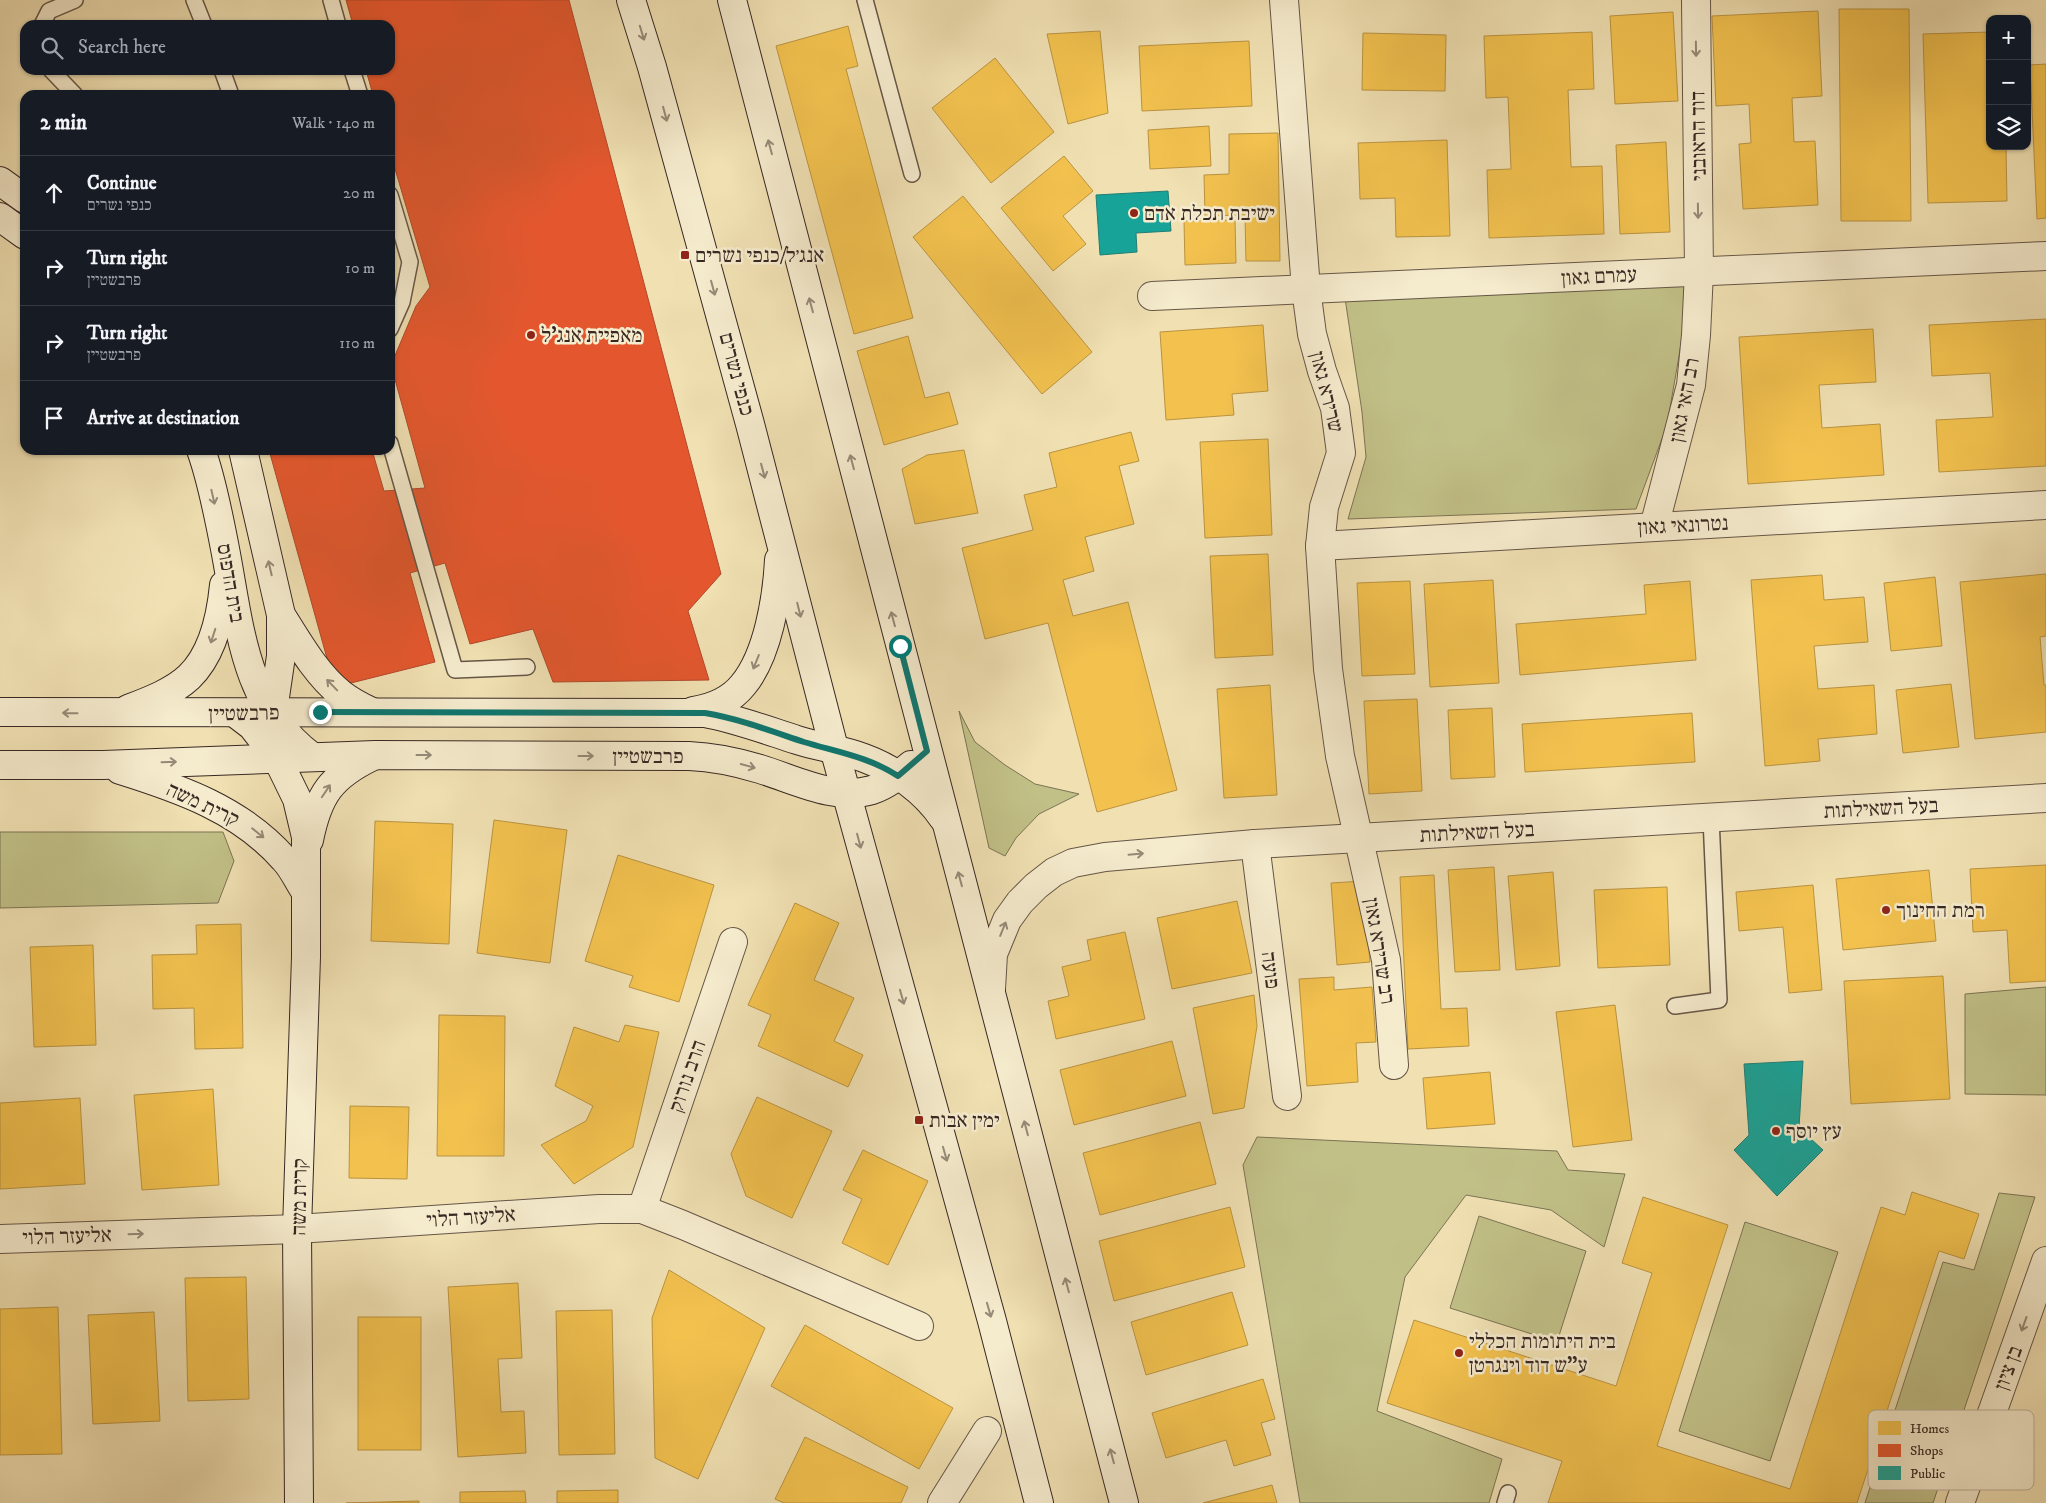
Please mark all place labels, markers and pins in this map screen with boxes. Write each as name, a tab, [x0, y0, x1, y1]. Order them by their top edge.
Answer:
place label: ישיבת תכלת אדם	[1144, 201, 1275, 227]
marker: ישיבת תכלת אדם	[1128, 207, 1140, 219]
place label: אנג׳ל/כנפי נשרים	[695, 243, 824, 269]
marker: אנג׳ל/כנפי נשרים	[679, 249, 691, 261]
place label: מאפיית אנג'ל	[541, 323, 643, 349]
marker: מאפיית אנג'ל	[525, 329, 537, 341]
place label: רמת החינוך	[1896, 898, 1985, 924]
marker: רמת החינוך	[1880, 904, 1892, 916]
place label: ימין אבות	[929, 1108, 1000, 1134]
marker: ימין אבות	[913, 1114, 925, 1126]
place label: עץ יוסף	[1786, 1119, 1841, 1145]
marker: עץ יוסף	[1770, 1125, 1782, 1137]
place label: בית היתומות הכללי ע"ש דוד וינגרטן	[1469, 1329, 1616, 1379]
marker: בית היתומות הכללי ע"ש דוד וינגרטן	[1453, 1347, 1465, 1359]

